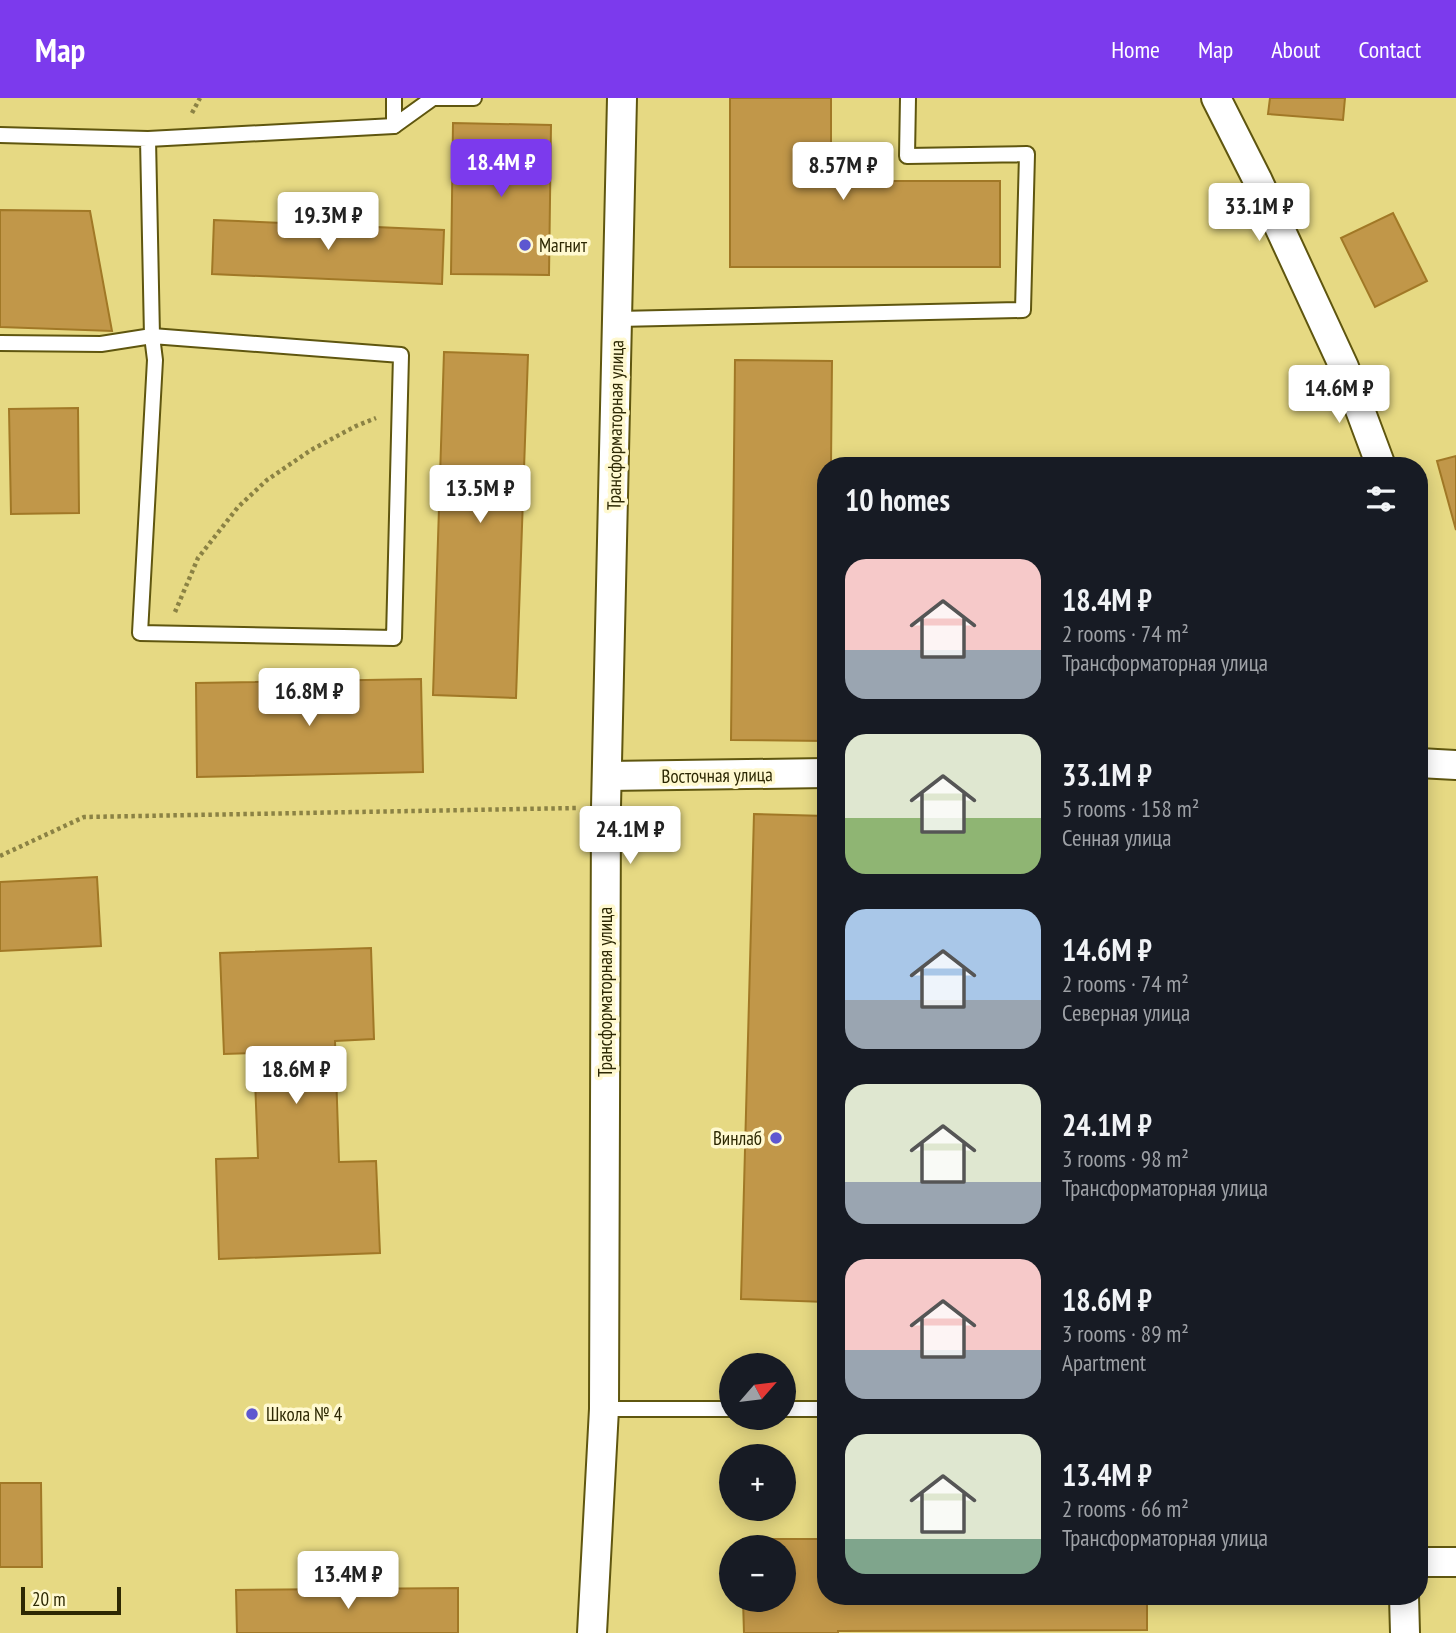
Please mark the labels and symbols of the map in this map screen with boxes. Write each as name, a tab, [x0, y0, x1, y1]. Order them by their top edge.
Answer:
pin: 18.4M ₽	[436, 140, 566, 199]
pin: 8.57M ₽	[778, 142, 908, 202]
pin: 33.1M ₽	[1194, 184, 1324, 243]
pin: 19.3M ₽	[263, 192, 393, 252]
place label: Магнит	[539, 233, 588, 257]
marker: Магнит	[517, 237, 533, 253]
street label: Трансформаторная улица	[602, 340, 628, 510]
pin: 14.6M ₽	[1274, 366, 1404, 425]
pin: 13.5M ₽	[415, 466, 545, 525]
pin: 16.8M ₽	[244, 668, 374, 728]
street label: Восточная улица	[661, 762, 773, 788]
pin: 24.1M ₽	[565, 806, 695, 866]
street label: Трансформаторная улица	[593, 907, 617, 1077]
pin: 18.6M ₽	[231, 1046, 361, 1106]
place label: Винлаб	[713, 1126, 762, 1150]
marker: Винлаб	[768, 1130, 784, 1146]
north arrow	[719, 1353, 796, 1430]
place label: Школа № 4	[266, 1402, 343, 1426]
marker: Школа № 4	[244, 1406, 260, 1422]
pin: 13.4M ₽	[283, 1552, 413, 1611]
scale bar	[21, 1584, 121, 1616]

